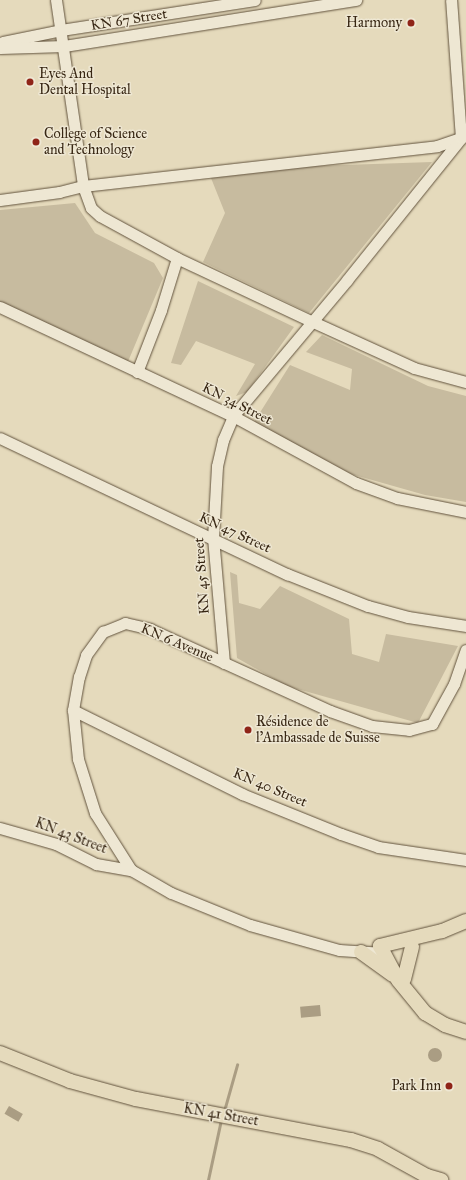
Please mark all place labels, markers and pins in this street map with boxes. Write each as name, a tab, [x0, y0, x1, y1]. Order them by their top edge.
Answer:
place label: Harmony	[346, 15, 402, 31]
marker: Harmony	[405, 17, 417, 29]
place label: Eyes And Dental Hospital	[39, 66, 131, 98]
marker: Eyes And Dental Hospital	[24, 76, 36, 88]
place label: College of Science and Technology	[44, 126, 147, 158]
marker: College of Science and Technology	[31, 137, 41, 147]
place label: Résidence de l'Ambassade de Suisse	[256, 714, 380, 746]
marker: Résidence de l'Ambassade de Suisse	[243, 725, 253, 735]
place label: Park Inn	[392, 1078, 441, 1094]
marker: Park Inn	[444, 1081, 454, 1091]

